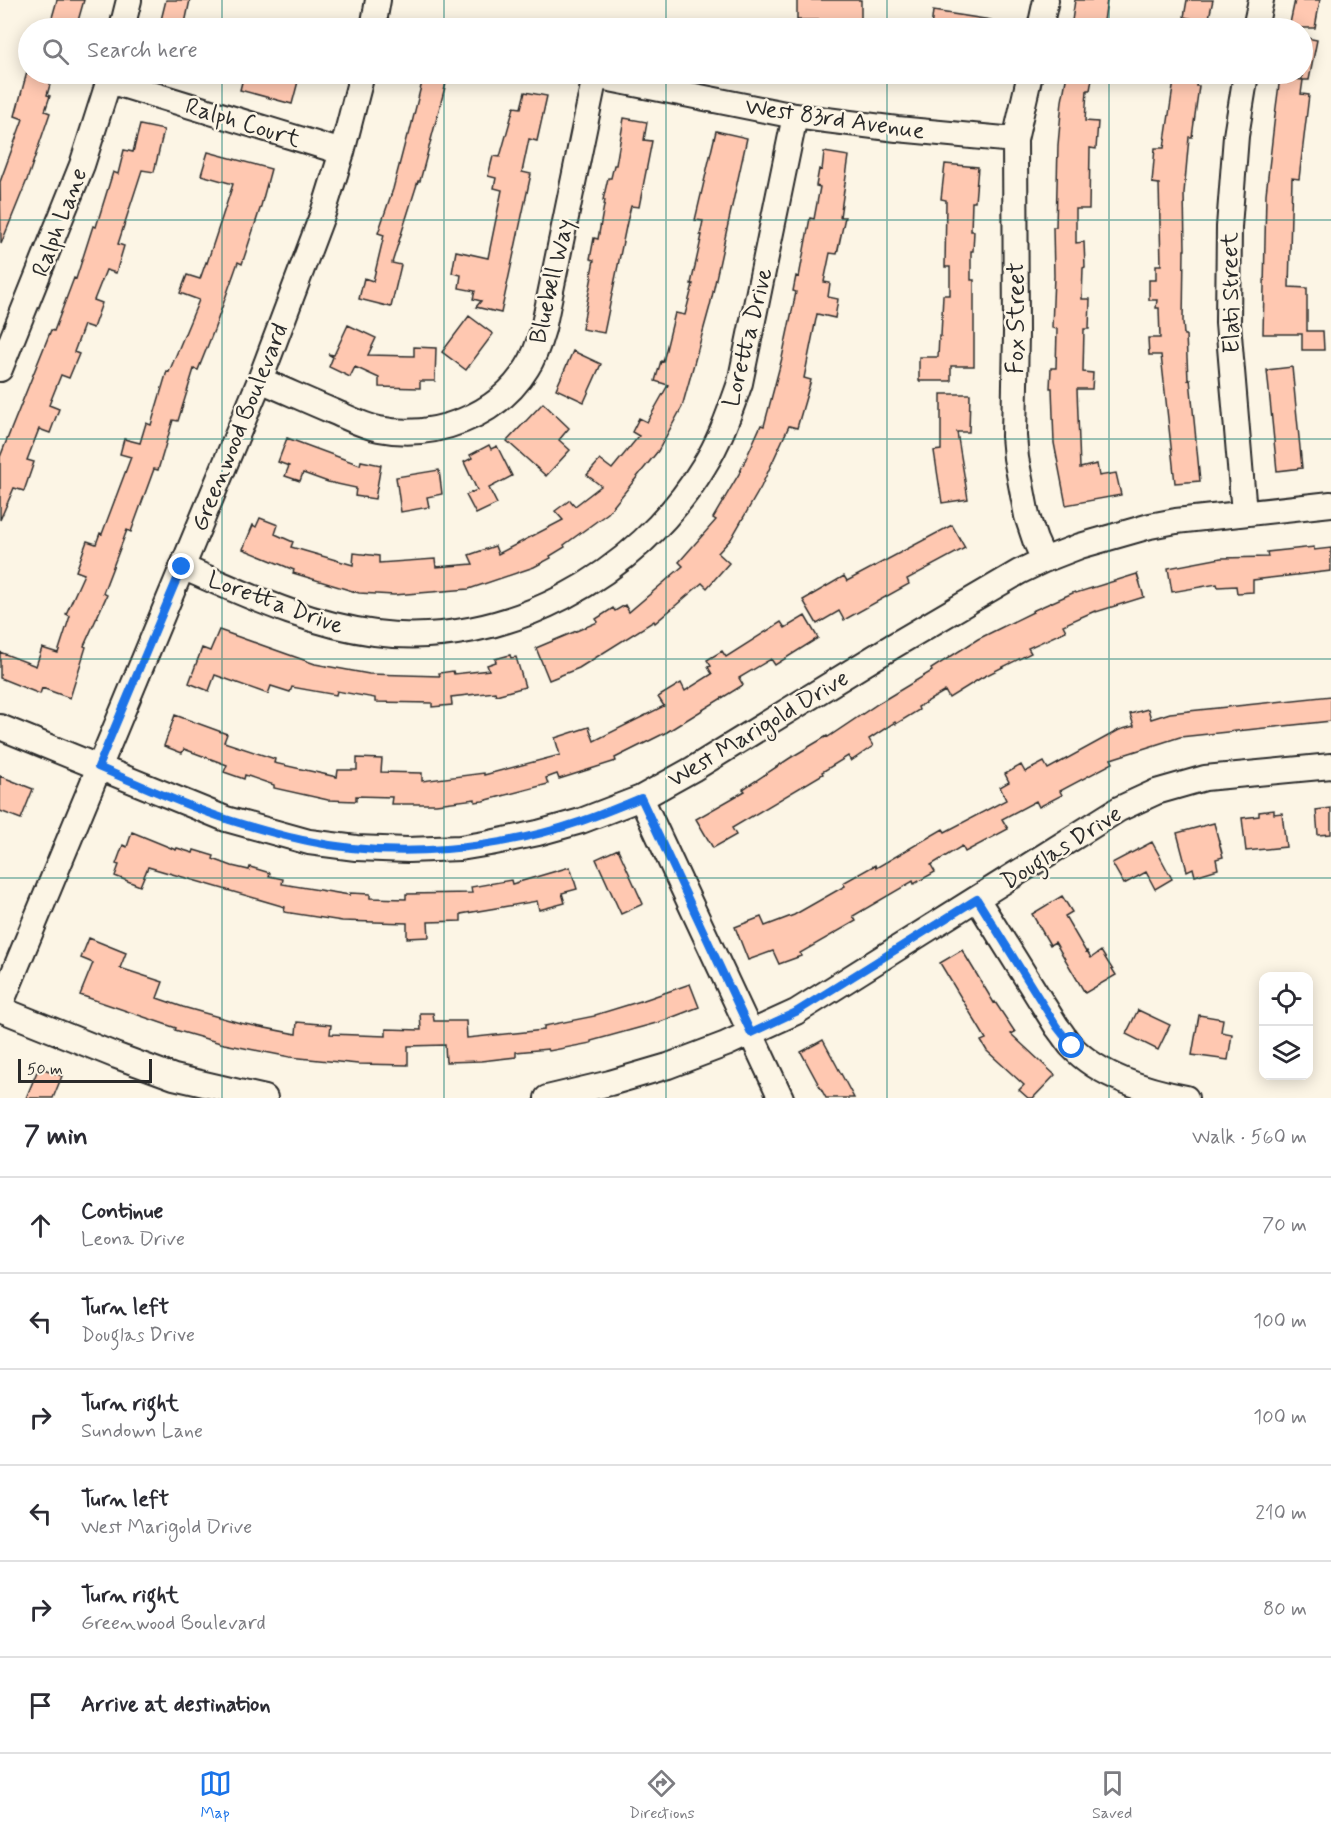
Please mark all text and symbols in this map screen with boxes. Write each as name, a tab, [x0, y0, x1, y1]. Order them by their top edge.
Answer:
search box	[18, 18, 1313, 84]
icon: search	[39, 35, 72, 68]
text: Search here	[87, 37, 198, 65]
street label: Ralph Court	[181, 91, 304, 156]
street label: West 83rd Avenue	[743, 92, 927, 147]
street label: Ralph Lane	[25, 164, 95, 282]
street label: Bluebell Way	[523, 216, 582, 347]
street label: Elati Street	[1215, 232, 1248, 354]
street label: Fox Street	[1001, 262, 1032, 374]
street label: Loretta Drive	[716, 265, 781, 410]
street label: Greenwood Boulevard	[185, 319, 296, 536]
route end	[168, 553, 194, 579]
street label: Loretta Drive	[203, 565, 348, 642]
street label: West Marigold Drive	[663, 663, 856, 797]
street label: Douglas Drive	[996, 799, 1130, 900]
map controls	[1259, 972, 1313, 1080]
button: locate	[1259, 972, 1313, 1026]
button: layers	[1259, 1026, 1313, 1080]
route start	[1058, 1032, 1084, 1058]
scale bar	[18, 1056, 152, 1084]
text: 50 m	[27, 1059, 63, 1080]
text: 7 min	[24, 1120, 88, 1154]
text: Walk · 560 m	[1192, 1124, 1307, 1151]
text: Continue	[81, 1198, 163, 1226]
icon: ahead	[24, 1209, 57, 1242]
text: 70 m	[1262, 1212, 1307, 1239]
text: Leona Drive	[81, 1226, 185, 1253]
text: Turn left	[81, 1294, 169, 1322]
icon: left	[24, 1305, 57, 1338]
text: 100 m	[1253, 1308, 1307, 1335]
text: Douglas Drive	[81, 1322, 195, 1349]
text: Turn right	[81, 1390, 179, 1418]
icon: right	[24, 1401, 57, 1434]
text: 100 m	[1253, 1404, 1307, 1431]
text: Sundown Lane	[81, 1418, 203, 1445]
text: Turn left	[81, 1486, 169, 1514]
icon: left	[24, 1497, 57, 1530]
text: 210 m	[1255, 1500, 1307, 1527]
text: West Marigold Drive	[81, 1514, 252, 1541]
text: Turn right	[81, 1582, 179, 1610]
icon: right	[24, 1593, 57, 1626]
text: 80 m	[1263, 1596, 1307, 1623]
text: Greenwood Boulevard	[81, 1610, 266, 1637]
icon: arrive	[24, 1689, 57, 1722]
text: Arrive at destination	[81, 1691, 271, 1719]
tab: Map	[199, 1767, 232, 1824]
tab: Directions	[629, 1767, 695, 1824]
tab: Saved	[1092, 1767, 1132, 1824]

